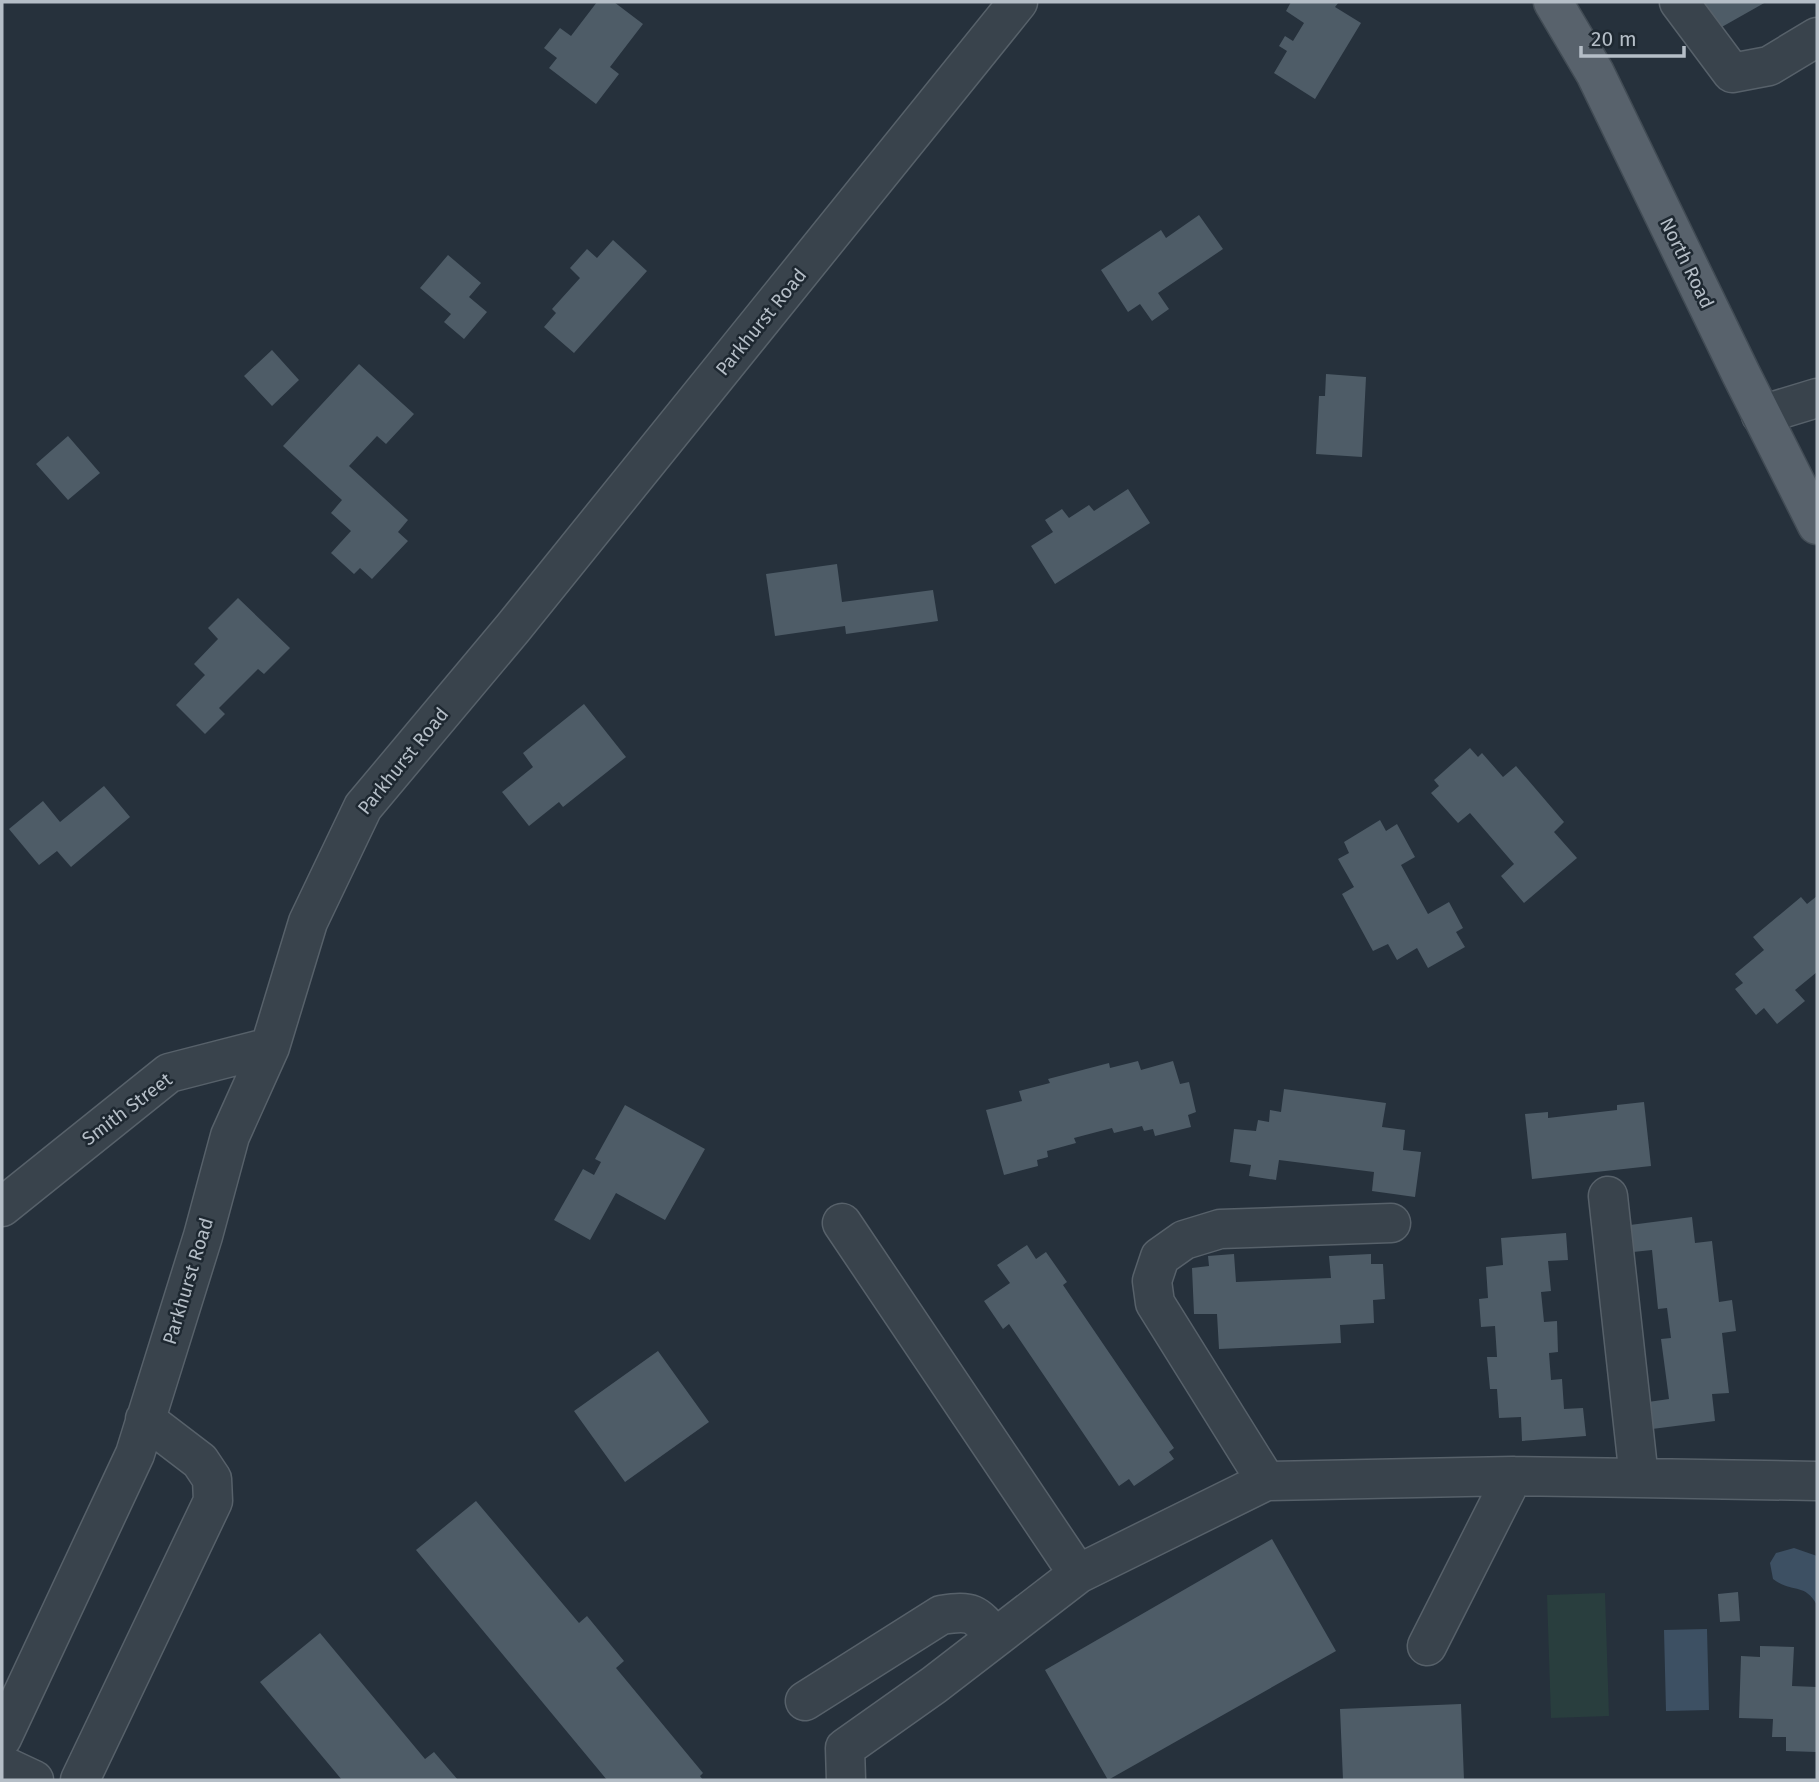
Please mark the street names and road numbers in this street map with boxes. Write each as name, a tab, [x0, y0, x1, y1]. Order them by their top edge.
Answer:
street label: North Road	[1655, 214, 1719, 312]
street label: Parkhurst Road	[711, 264, 811, 380]
street label: Parkhurst Road	[353, 703, 453, 819]
street label: Smith Street	[78, 1068, 177, 1150]
street label: Parkhurst Road	[158, 1215, 218, 1347]

